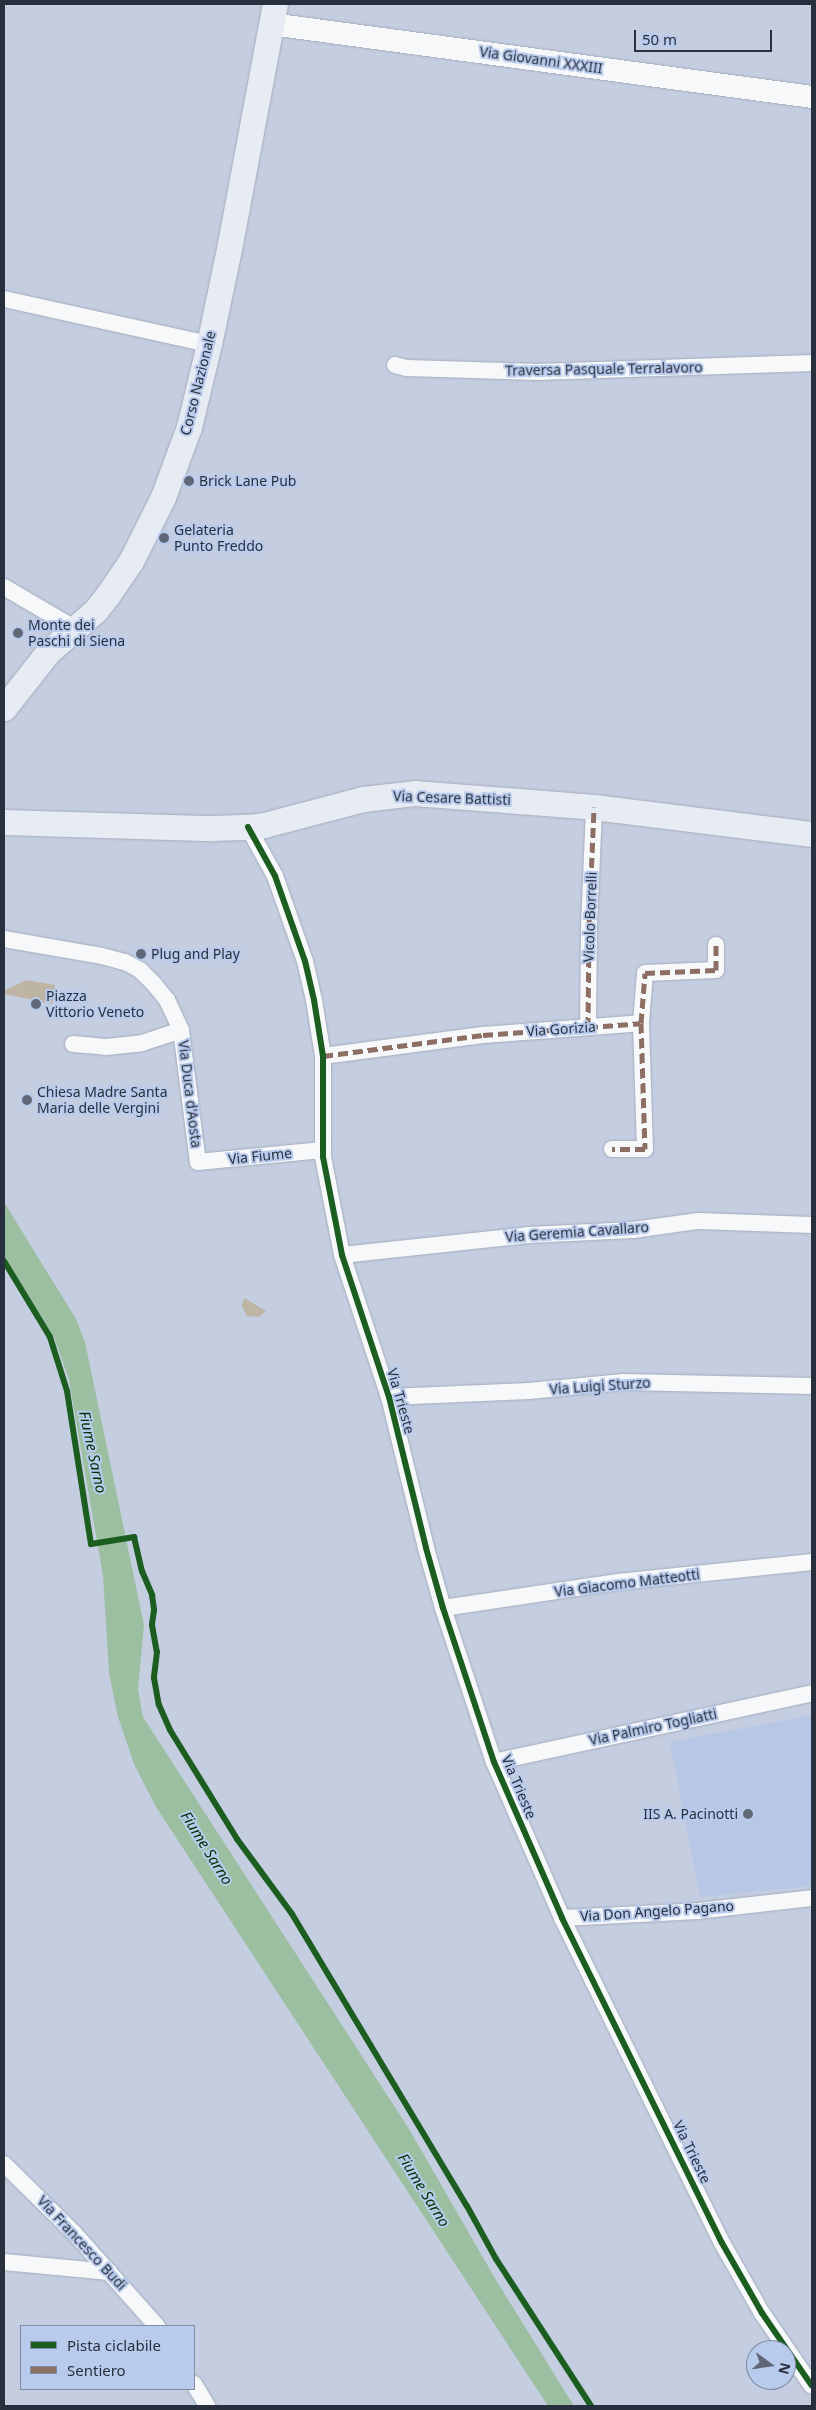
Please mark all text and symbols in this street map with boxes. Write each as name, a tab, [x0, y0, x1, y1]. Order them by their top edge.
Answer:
scale bar	[636, 20, 774, 52]
text: 50 m	[642, 29, 677, 49]
street label: Via Giovanni XXXIII	[478, 43, 604, 77]
street label: Corso Nazionale	[177, 329, 219, 437]
street label: Traversa Pasquale Terralavoro	[505, 359, 703, 379]
place label: Brick Lane Pub	[199, 473, 296, 489]
marker: Brick Lane Pub	[183, 475, 195, 487]
place label: Gelateria Punto Freddo	[174, 522, 263, 554]
marker: Gelateria Punto Freddo	[158, 532, 170, 544]
place label: Monte dei Paschi di Siena	[28, 617, 125, 650]
marker: Monte dei Paschi di Siena	[12, 627, 24, 639]
street label: Via Cesare Battisti	[393, 788, 511, 808]
street label: Vicolo Borrelli	[580, 871, 600, 963]
place label: Plug and Play	[151, 946, 240, 962]
marker: Plug and Play	[135, 948, 147, 960]
place label: Piazza Vittorio Veneto	[46, 988, 144, 1020]
marker: Piazza Vittorio Veneto	[30, 998, 42, 1010]
street label: Via Gorizia	[526, 1018, 596, 1040]
street label: Via Duca d'Aosta	[175, 1039, 205, 1149]
place label: Chiesa Madre Santa Maria delle Vergini	[37, 1084, 168, 1116]
marker: Chiesa Madre Santa Maria delle Vergini	[21, 1094, 33, 1106]
street label: Via Fiume	[227, 1144, 293, 1168]
street label: Via Geremia Cavallaro	[505, 1219, 649, 1245]
street label: Via Trieste	[384, 1366, 418, 1436]
street label: Via Luigi Sturzo	[549, 1374, 651, 1398]
water label: Fiume Sarno	[76, 1409, 110, 1495]
street label: Via Giacomo Matteotti	[553, 1566, 701, 1600]
street label: Via Palmiro Togliatti	[587, 1705, 719, 1749]
street label: Via Trieste	[498, 1753, 540, 1821]
place label: IIS A. Pacinotti	[643, 1806, 738, 1822]
water label: Fiume Sarno	[177, 1808, 237, 1888]
marker: IIS A. Pacinotti	[742, 1808, 754, 1820]
street label: Via Don Angelo Pagano	[579, 1897, 735, 1925]
street label: Via Trieste	[670, 2118, 714, 2186]
water label: Fiume Sarno	[394, 2150, 454, 2230]
street label: Via Francesco Budi	[34, 2192, 130, 2294]
legend	[20, 2325, 195, 2390]
text: Pista ciclabile	[67, 2335, 161, 2355]
north arrow	[746, 2340, 796, 2390]
text: Sentiero	[67, 2360, 126, 2380]
text: N	[774, 2361, 796, 2376]

